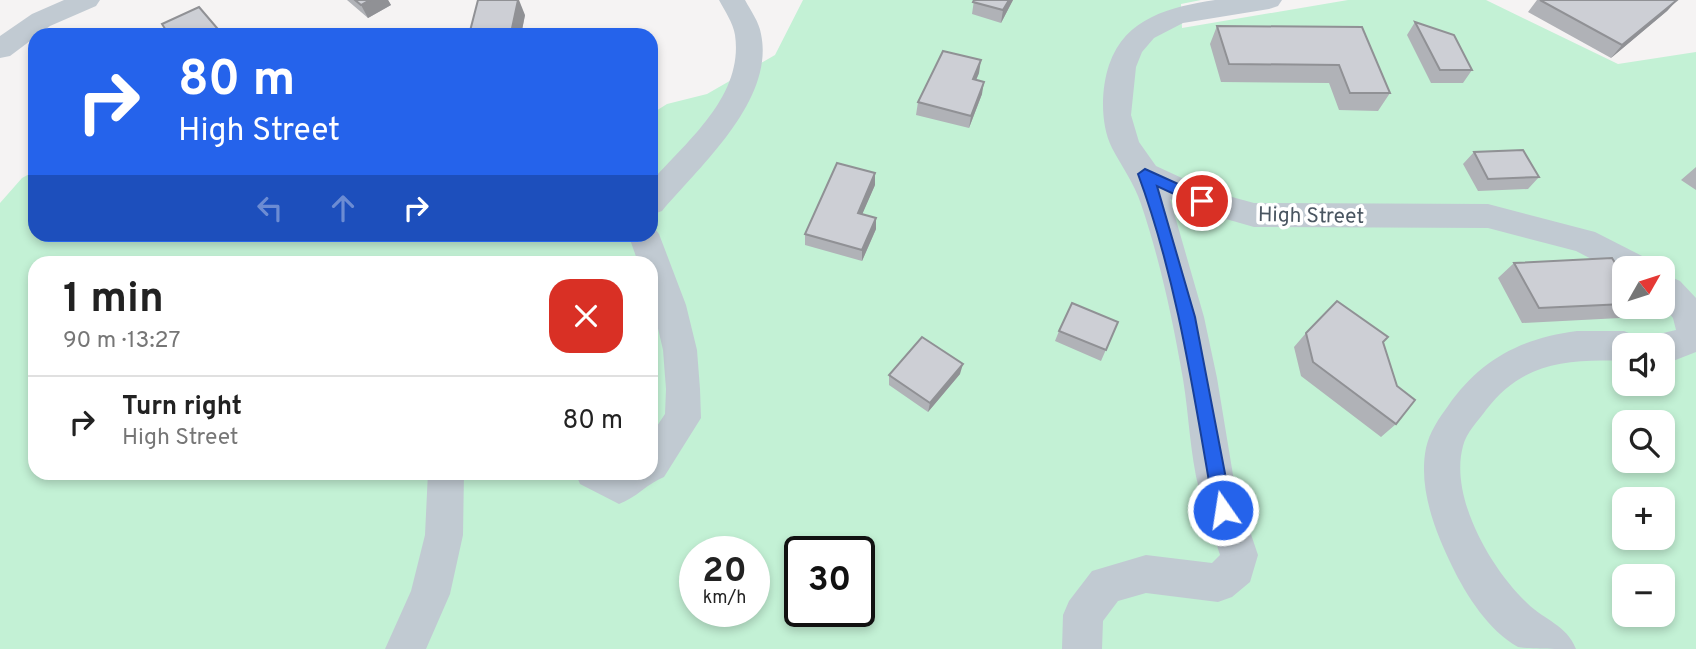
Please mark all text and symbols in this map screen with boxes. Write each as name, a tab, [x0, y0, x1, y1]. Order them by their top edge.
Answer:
text: 80 m	[178, 51, 295, 113]
icon: right	[63, 56, 154, 147]
text: High Street	[178, 112, 340, 152]
pin	[1172, 171, 1232, 231]
icon: arrive	[1183, 182, 1221, 220]
icon: left	[251, 189, 289, 227]
icon: ahead	[324, 189, 362, 227]
icon: right	[397, 189, 435, 227]
street label: High Street	[1258, 202, 1364, 231]
north arrow	[1612, 256, 1675, 318]
map controls	[1612, 256, 1675, 627]
text: 1 min	[63, 274, 164, 327]
button: close	[549, 279, 623, 353]
text: 90 m · 13:27	[63, 327, 180, 356]
button: sound	[1612, 333, 1675, 396]
text: Turn right	[122, 391, 242, 424]
icon: right	[63, 403, 101, 441]
text: 80 m	[563, 405, 623, 438]
button: search	[1612, 410, 1675, 473]
text: High Street	[122, 424, 239, 453]
position arrow	[1186, 473, 1260, 547]
button: +	[1612, 487, 1675, 550]
speed limit sign: 30	[784, 536, 875, 627]
text: 20	[702, 550, 747, 594]
button: −	[1612, 564, 1675, 627]
text: km/h	[703, 587, 746, 610]

